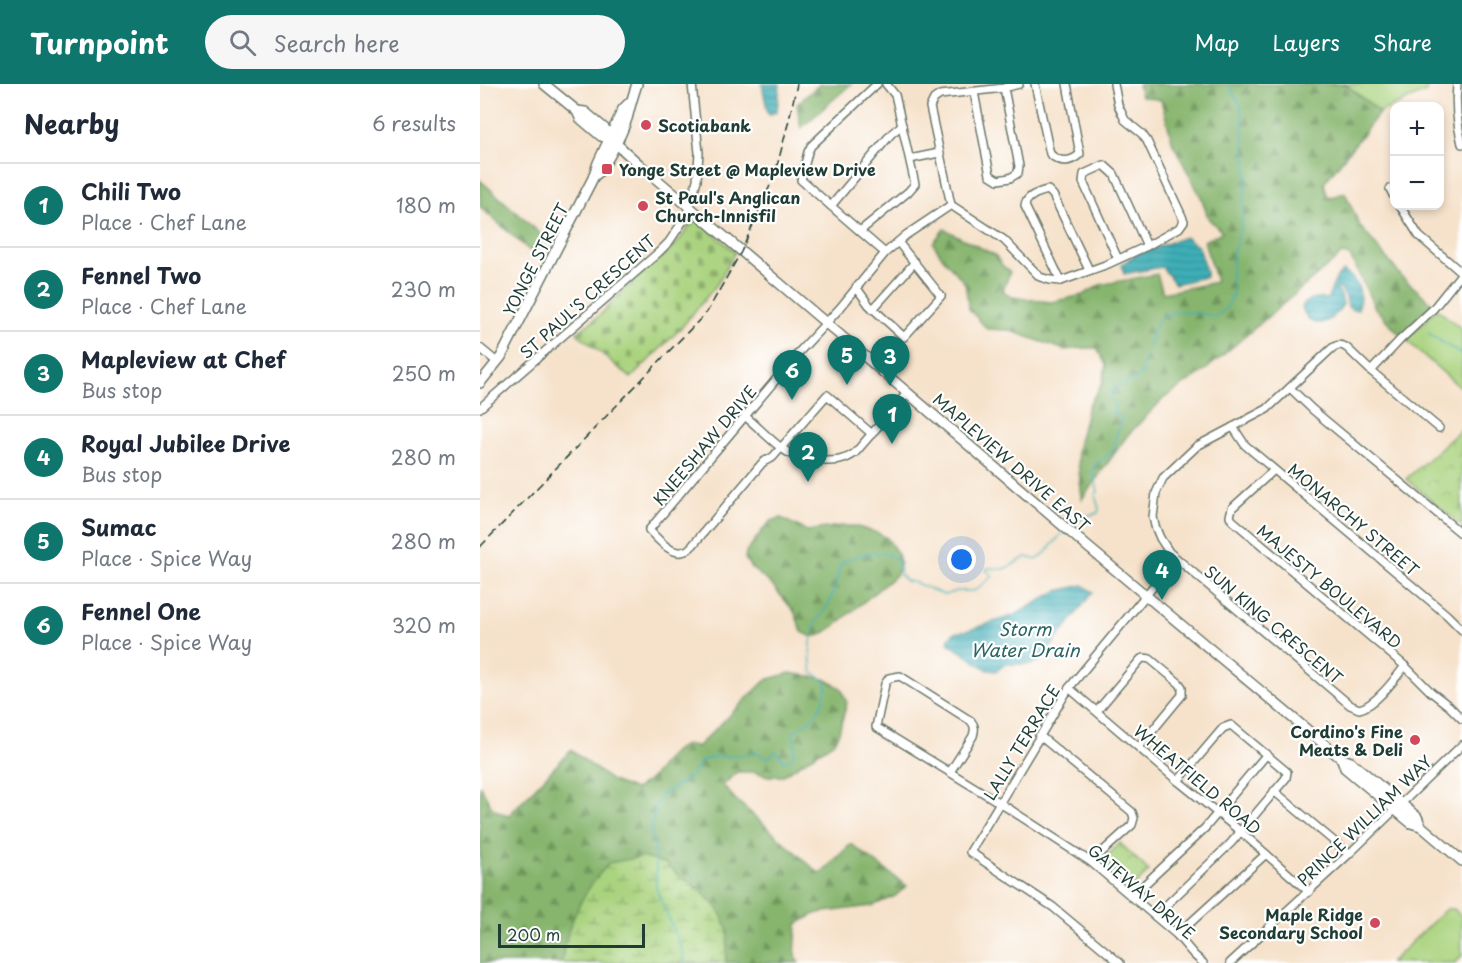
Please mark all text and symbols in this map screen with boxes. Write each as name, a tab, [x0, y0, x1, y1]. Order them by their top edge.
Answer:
search box	[205, 15, 625, 69]
text: Turnpoint	[30, 21, 169, 64]
icon: search	[226, 26, 259, 59]
text: Search here	[274, 26, 400, 59]
text: Map	[1195, 26, 1239, 58]
text: Layers	[1272, 26, 1340, 58]
text: Share	[1373, 26, 1432, 58]
map controls	[1390, 102, 1444, 210]
button: +	[1390, 102, 1444, 156]
text: Nearby	[24, 104, 119, 143]
text: 6 results	[372, 108, 456, 138]
place label: Scotiabank	[658, 113, 751, 137]
marker: Scotiabank	[639, 118, 653, 132]
button: −	[1390, 156, 1444, 210]
place label: Yonge Street @ Mapleview Drive	[619, 157, 876, 181]
marker: Yonge Street @ Mapleview Drive	[600, 162, 614, 176]
text: Chili Two	[81, 174, 181, 207]
place label: St Paul's Anglican Church-Innisfil	[655, 185, 800, 227]
text: 1	[39, 190, 48, 220]
text: 180 m	[396, 190, 456, 220]
street label: YONGE STREET	[496, 198, 574, 319]
marker: St Paul's Anglican Church-Innisfil	[636, 199, 650, 213]
text: Place · Chef Lane	[81, 207, 247, 237]
street label: ST PAUL'S CRESCENT	[514, 228, 660, 364]
text: Fennel Two	[81, 258, 201, 291]
text: 2	[36, 274, 51, 304]
text: 230 m	[391, 274, 456, 304]
text: Place · Chef Lane	[81, 291, 247, 321]
pin: 5	[828, 336, 866, 385]
pin: 3	[870, 336, 910, 386]
text: Mapleview at Chef	[81, 342, 286, 375]
pin: 6	[772, 350, 812, 400]
text: 3	[37, 358, 50, 388]
text: 250 m	[392, 358, 456, 388]
text: Bus stop	[81, 375, 162, 405]
street label: KNEESHAW DRIVE	[646, 380, 762, 510]
street label: MAPLEVIEW DRIVE EAST	[928, 387, 1096, 537]
pin: 1	[872, 394, 912, 444]
text: Royal Jubilee Drive	[81, 426, 290, 459]
pin: 2	[788, 432, 828, 482]
text: 4	[37, 442, 50, 472]
text: 280 m	[391, 442, 456, 472]
street label: MONARCHY STREET	[1283, 457, 1425, 581]
text: Bus stop	[81, 459, 162, 489]
text: Sumac	[81, 510, 156, 543]
street label: MAJESTY BOULEVARD	[1252, 518, 1408, 654]
text: 5	[37, 526, 50, 556]
text: 280 m	[391, 526, 456, 556]
text: Place · Spice Way	[81, 543, 252, 573]
your location	[947, 545, 976, 574]
pin: 4	[1142, 550, 1182, 600]
street label: SUN KING CRESCENT	[1200, 559, 1348, 689]
text: Fennel One	[81, 594, 201, 627]
text: 6	[36, 610, 51, 640]
text: 320 m	[392, 610, 456, 640]
water label: Storm Water Drain	[971, 615, 1081, 663]
text: Place · Spice Way	[81, 627, 252, 657]
street label: LALLY TERRACE	[977, 680, 1065, 804]
street label: WHEATFIELD ROAD	[1129, 718, 1267, 840]
place label: Cordino's Fine Meats & Deli	[1290, 719, 1403, 761]
marker: Cordino's Fine Meats & Deli	[1408, 733, 1422, 747]
street label: PRINCE WILLIAM WAY	[1291, 749, 1437, 891]
street label: GATEWAY DRIVE	[1083, 838, 1201, 944]
place label: Maple Ridge Secondary School	[1219, 902, 1363, 944]
marker: Maple Ridge Secondary School	[1368, 916, 1382, 930]
scale bar	[498, 921, 645, 948]
text: 200 m	[507, 922, 560, 946]

